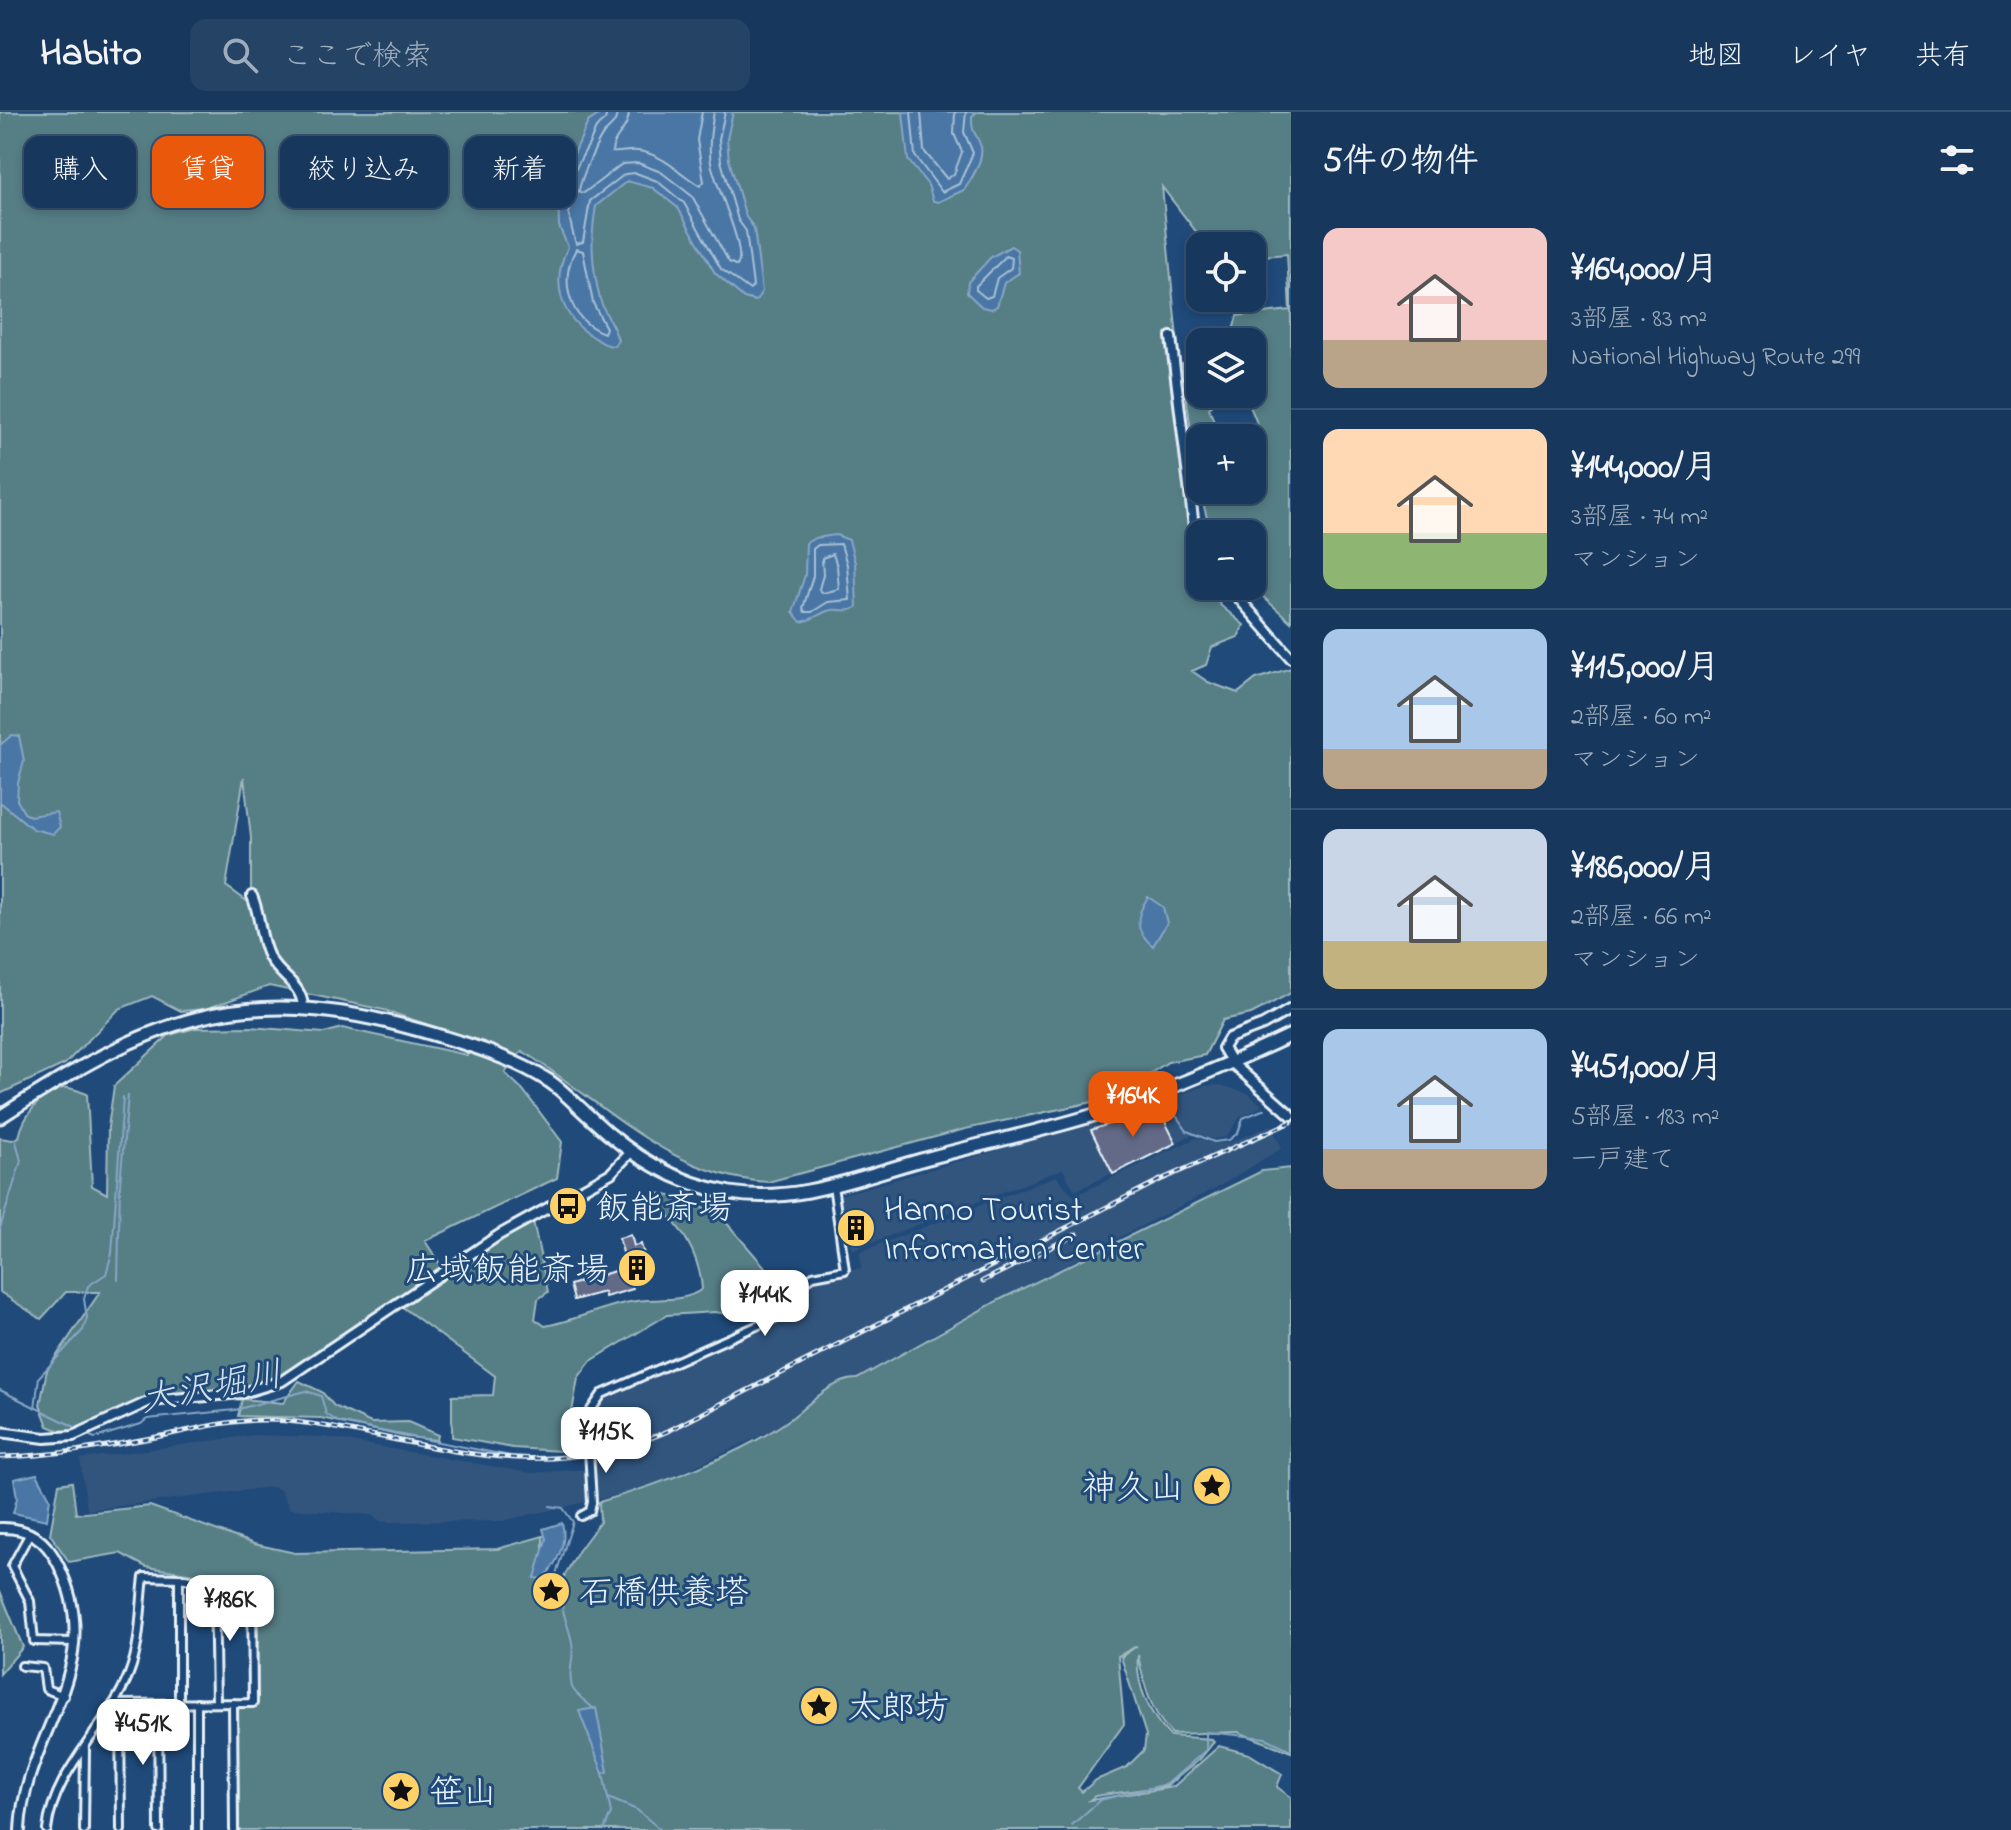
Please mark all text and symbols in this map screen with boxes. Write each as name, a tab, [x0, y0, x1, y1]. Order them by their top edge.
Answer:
search box	[190, 19, 750, 91]
text: Habito	[40, 27, 142, 83]
icon: search	[218, 33, 262, 77]
text: ここで検索	[282, 36, 432, 80]
text: 地図	[1688, 37, 1744, 78]
text: レイヤ	[1788, 37, 1871, 78]
text: 共有	[1915, 37, 1971, 78]
chip: 購入	[24, 136, 136, 208]
chip: 賃貸	[152, 136, 264, 208]
chip: 絞り込み	[280, 136, 448, 208]
chip: 新着	[464, 136, 576, 208]
text: 5件の物件	[1323, 138, 1478, 188]
icon: filters	[1935, 138, 1979, 182]
map controls	[1186, 232, 1266, 600]
button: locate	[1186, 232, 1266, 312]
text: ¥164,000/月	[1571, 246, 1719, 296]
icon: home	[1387, 260, 1483, 356]
text: 3部屋 · 83 m²	[1571, 301, 1707, 339]
button: layers	[1186, 328, 1266, 408]
text: National Highway Route 299	[1571, 339, 1860, 377]
button: +	[1186, 424, 1266, 504]
text: ¥144,000/月	[1571, 444, 1718, 494]
icon: home	[1387, 461, 1483, 557]
text: 3部屋 · 74 m²	[1571, 499, 1708, 537]
button: −	[1186, 520, 1266, 600]
text: マンション	[1571, 542, 1700, 580]
text: ¥115,000/月	[1571, 644, 1720, 694]
icon: home	[1387, 661, 1483, 757]
text: 2部屋 · 60 m²	[1571, 699, 1712, 737]
text: マンション	[1571, 742, 1700, 780]
text: ¥186,000/月	[1571, 844, 1717, 894]
icon: home	[1387, 861, 1483, 957]
text: 2部屋 · 66 m²	[1571, 899, 1712, 937]
text: マンション	[1571, 942, 1700, 980]
text: ¥451,000/月	[1571, 1044, 1723, 1094]
icon: home	[1387, 1061, 1483, 1157]
pin: ¥164K	[1077, 1071, 1189, 1139]
text: ¥164K	[1106, 1078, 1160, 1116]
text: 5部屋 · 183 m²	[1571, 1099, 1720, 1137]
text: 一戸建て	[1571, 1142, 1675, 1180]
bus stop icon: 飯能斎場	[547, 1185, 589, 1227]
place label: 飯能斎場	[596, 1185, 732, 1235]
place label: Hanno Tourist Information Center	[884, 1187, 1144, 1276]
building icon: Hanno Tourist Information Center	[835, 1207, 877, 1249]
place label: 広域飯能斎場	[405, 1247, 609, 1297]
building icon: 広域飯能斎場	[616, 1247, 658, 1289]
pin: ¥144K	[709, 1270, 821, 1338]
text: ¥144K	[739, 1277, 791, 1315]
water label: 大沢堀川	[136, 1350, 288, 1429]
pin: ¥115K	[550, 1407, 662, 1475]
text: ¥115K	[579, 1414, 633, 1452]
place label: 神久山	[1082, 1465, 1184, 1515]
place icon: 神久山	[1191, 1465, 1233, 1507]
place icon: 石橋供養塔	[530, 1570, 572, 1612]
place label: 石橋供養塔	[579, 1570, 749, 1620]
pin: ¥186K	[174, 1575, 286, 1643]
text: ¥186K	[204, 1582, 256, 1620]
place icon: 太郎坊	[798, 1685, 840, 1727]
place label: 太郎坊	[847, 1685, 949, 1735]
pin: ¥451K	[87, 1699, 199, 1767]
text: ¥451K	[115, 1706, 171, 1744]
place icon: 笹山	[380, 1770, 422, 1812]
place label: 笹山	[429, 1770, 497, 1820]

